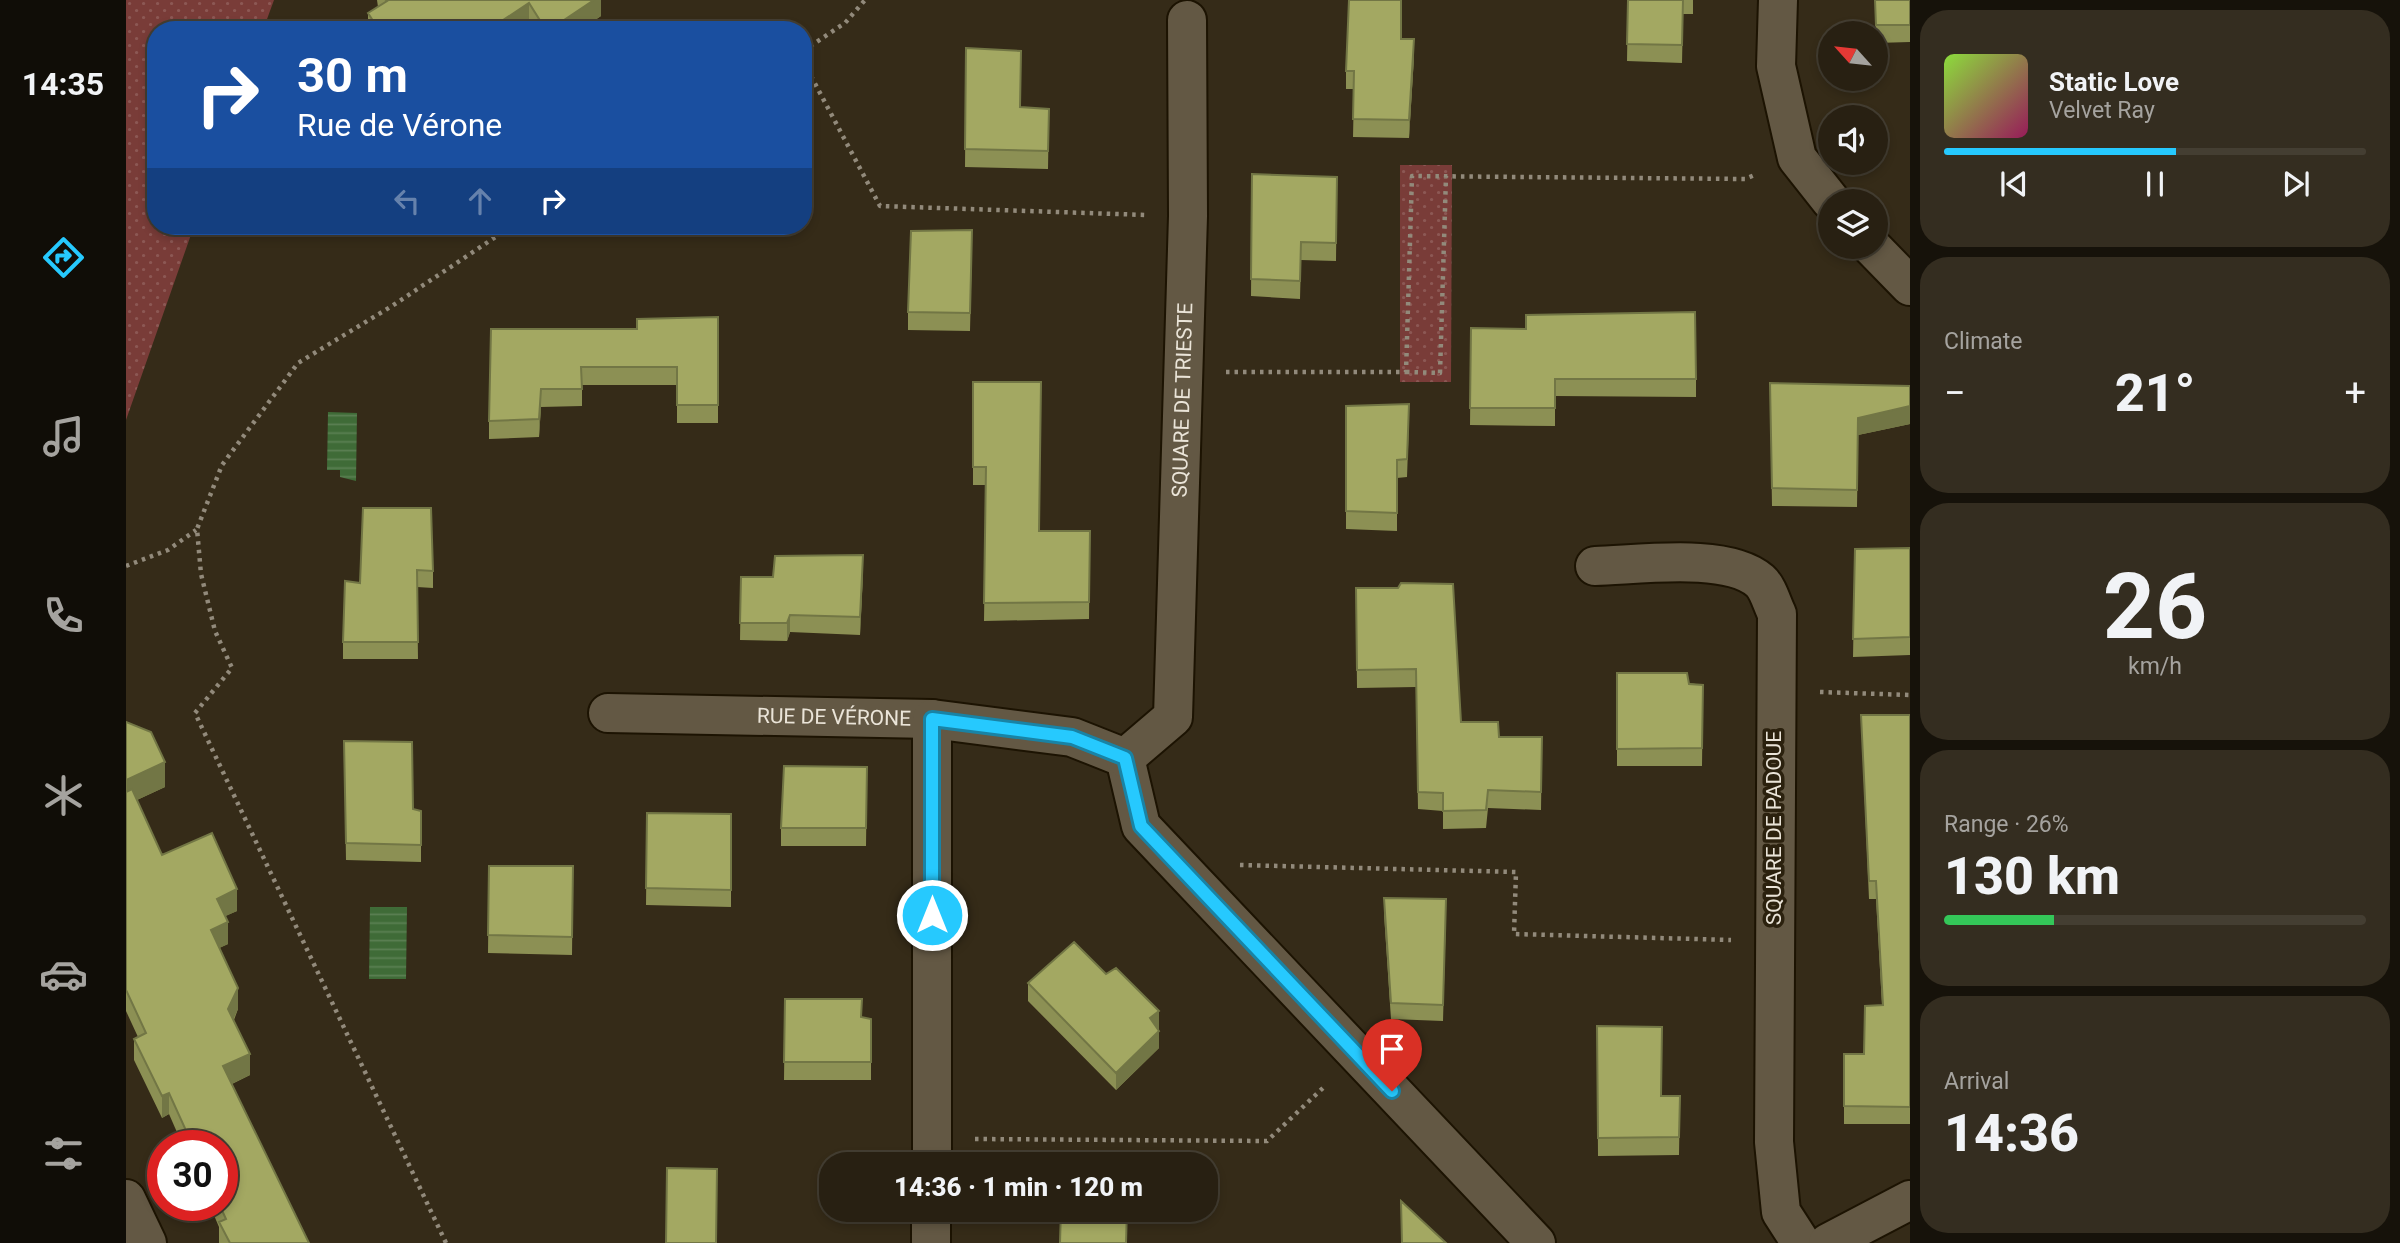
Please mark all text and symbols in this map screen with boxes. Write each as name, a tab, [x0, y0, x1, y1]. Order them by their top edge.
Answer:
north arrow	[1818, 21, 1888, 91]
map controls	[1818, 21, 1888, 259]
text: 30 m	[297, 47, 408, 104]
icon: right	[182, 49, 273, 140]
text: 14:35	[22, 65, 104, 103]
text: Static Love	[2049, 67, 2179, 97]
text: Velvet Ray	[2049, 97, 2155, 124]
button: sound	[1818, 105, 1888, 175]
text: Rue de Vérone	[297, 106, 502, 144]
icon: previous	[1995, 165, 2033, 203]
icon: pause	[2136, 165, 2174, 203]
icon: next	[2277, 165, 2315, 203]
icon: left	[388, 182, 426, 220]
icon: ahead	[461, 182, 499, 220]
icon: right	[534, 182, 572, 220]
button: layers	[1818, 189, 1888, 259]
icon: directions	[39, 233, 88, 282]
street label: SQUARE DE TRIESTE	[1168, 303, 1197, 498]
text: Climate	[1944, 328, 2023, 355]
text: 21°	[2115, 363, 2195, 424]
text: −	[1944, 371, 1966, 415]
text: +	[2344, 371, 2366, 415]
icon: music	[39, 412, 88, 461]
text: 26	[2103, 554, 2207, 660]
icon: phone	[39, 591, 88, 640]
text: km/h	[2128, 653, 2182, 680]
street label: RUE DE VÉRONE	[757, 704, 911, 731]
street label: SQUARE DE PADOUE	[1762, 731, 1786, 925]
icon: climate	[39, 771, 88, 820]
text: Range · 26%	[1944, 811, 2069, 838]
text: 130 km	[1944, 846, 2120, 907]
position arrow	[895, 878, 969, 952]
icon: car	[39, 950, 88, 999]
pin	[1362, 1019, 1422, 1091]
icon: arrive	[1373, 1030, 1411, 1068]
text: Arrival	[1944, 1068, 2009, 1095]
text: 14:36	[1944, 1103, 2079, 1164]
icon: filters	[39, 1129, 88, 1178]
speed limit sign: 30	[147, 1130, 238, 1221]
text: 14:36 · 1 min · 120 m	[894, 1172, 1143, 1202]

